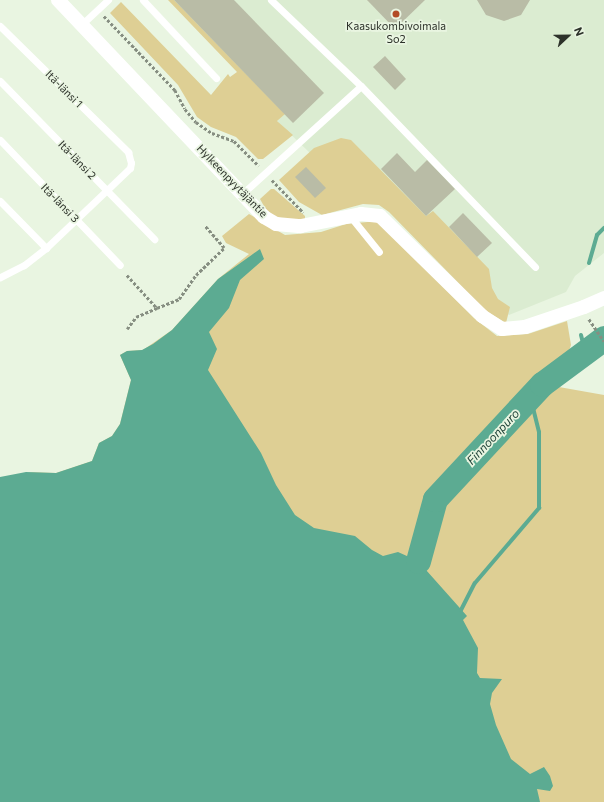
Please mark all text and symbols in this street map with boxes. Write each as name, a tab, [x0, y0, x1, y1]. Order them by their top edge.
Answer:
marker: Kaasukombivoimala So2	[391, 9, 401, 19]
north arrow	[548, 16, 588, 56]
place label: Kaasukombivoimala So2	[346, 20, 446, 46]
text: N	[572, 25, 587, 38]
street label: Itä-länsi 1	[43, 68, 85, 110]
street label: Itä-länsi 2	[55, 138, 99, 182]
street label: Hylkeenpyytäjäntie	[194, 142, 270, 220]
street label: Itä-länsi 3	[38, 181, 82, 225]
water label: Finnoonpuro	[464, 406, 522, 468]

